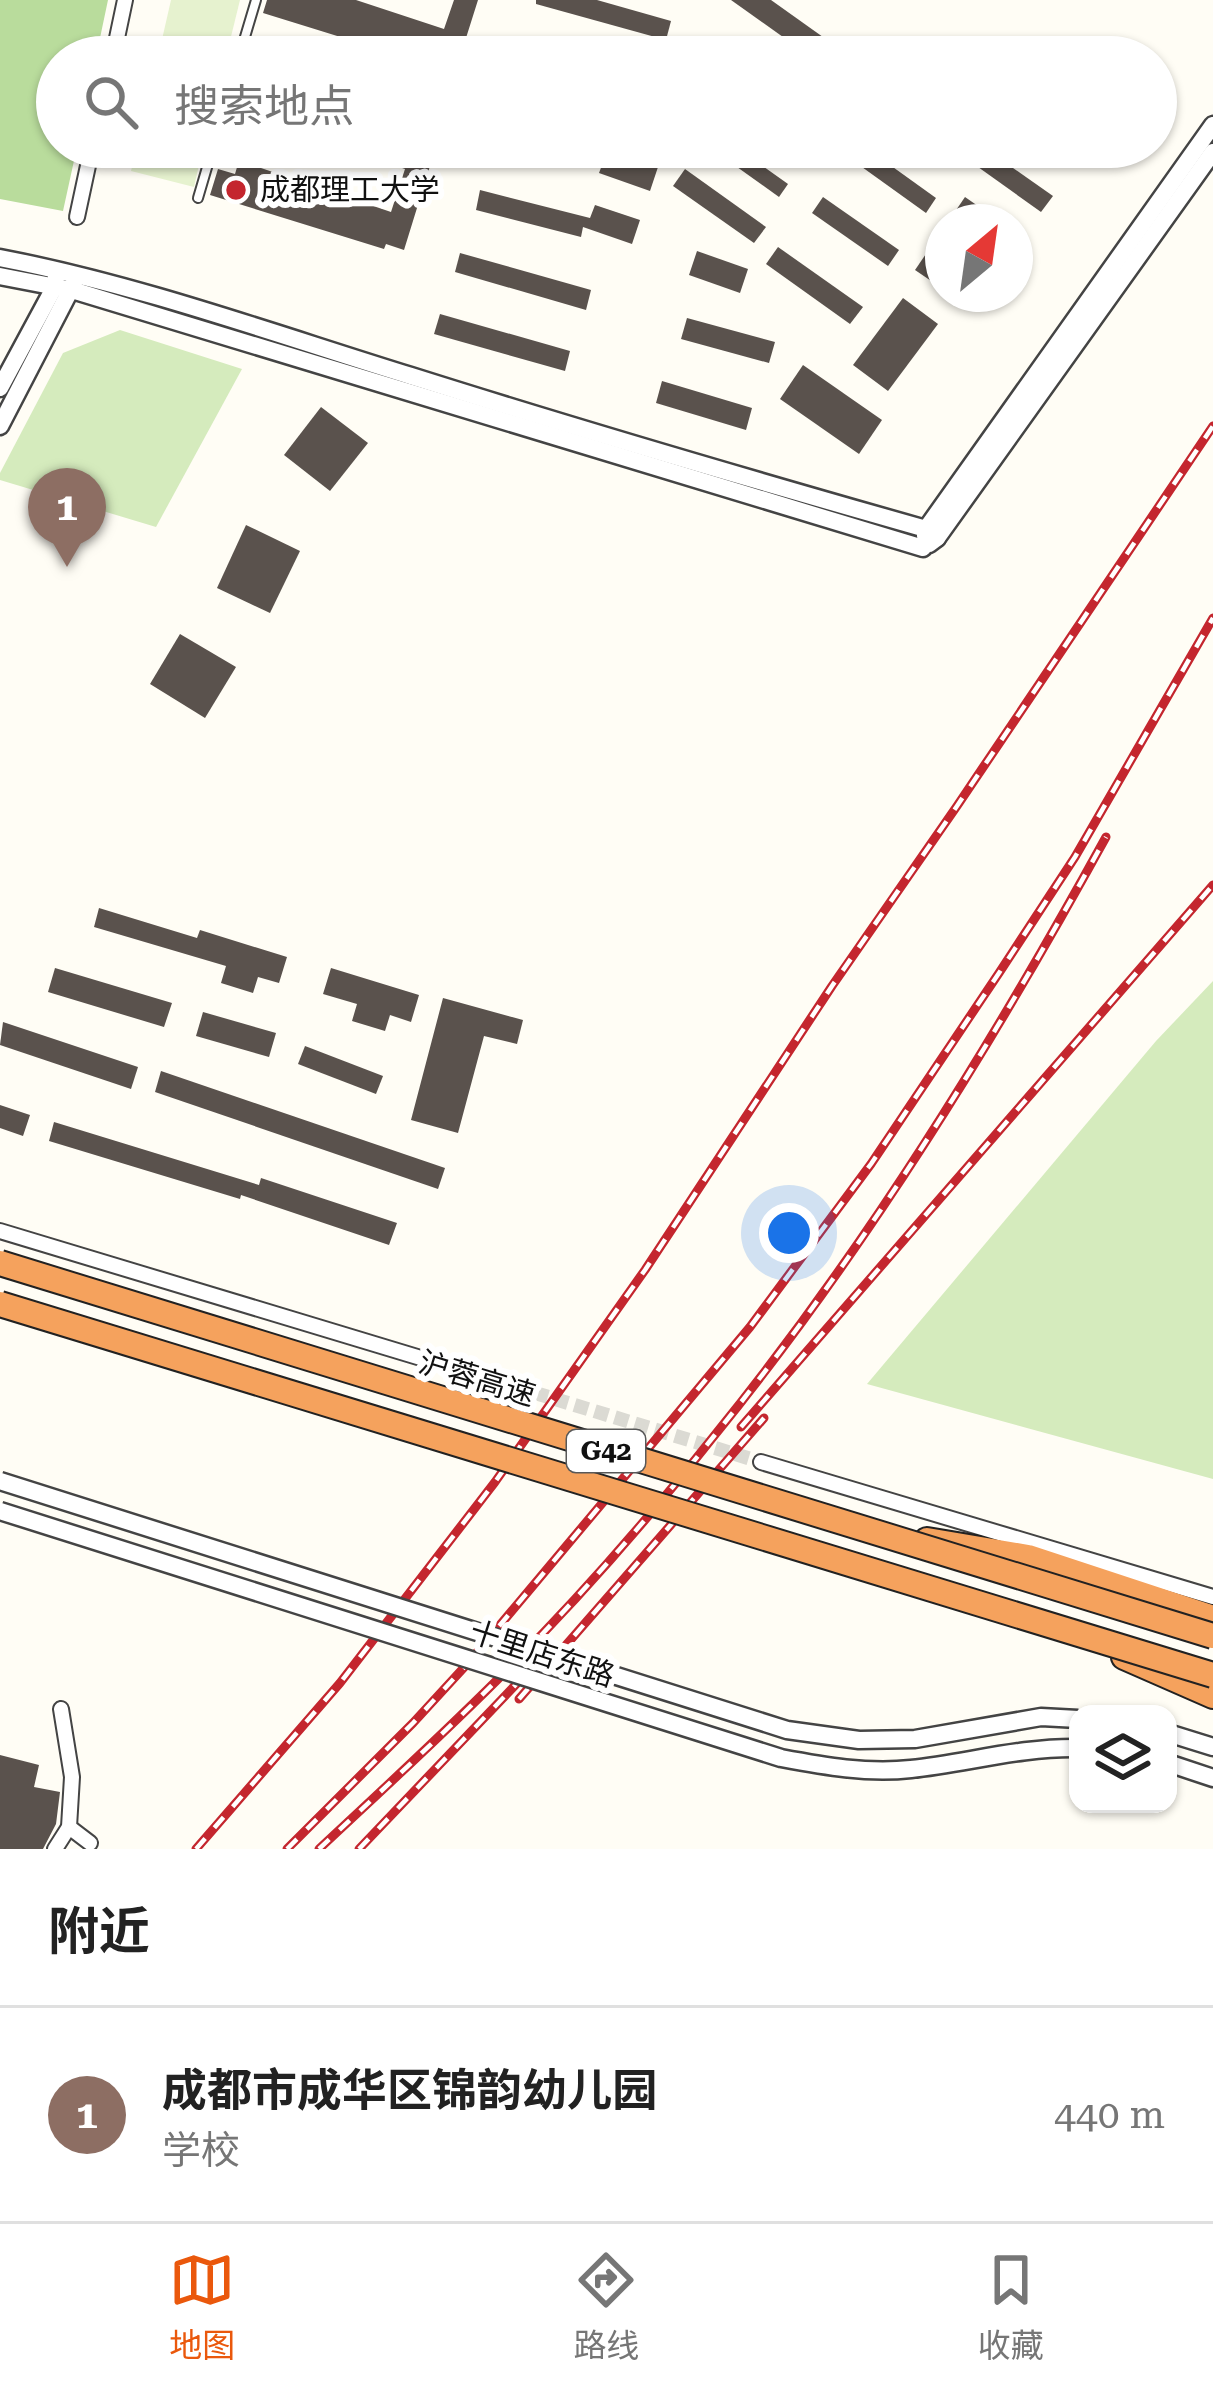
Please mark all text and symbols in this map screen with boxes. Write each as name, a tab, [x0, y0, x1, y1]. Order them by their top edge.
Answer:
search box	[36, 36, 1177, 168]
icon: search	[78, 69, 144, 135]
text: 搜索地点	[174, 80, 354, 133]
place label: 成都理工大学	[260, 172, 440, 207]
marker: 成都理工大学	[223, 177, 249, 203]
north arrow	[925, 204, 1033, 312]
pin: 1	[28, 468, 106, 567]
your location	[759, 1203, 819, 1263]
street label: 沪蓉高速	[415, 1344, 540, 1413]
road number: G42	[567, 1430, 645, 1472]
street label: 十里店东路	[465, 1614, 619, 1693]
map controls	[1069, 1705, 1177, 1813]
button: layers	[1069, 1705, 1177, 1813]
text: 附近	[48, 1902, 150, 1961]
text: 成都市成华区锦韵幼儿园	[162, 2064, 657, 2117]
text: 1	[76, 2092, 98, 2138]
text: 440 m	[1054, 2092, 1165, 2138]
text: 学校	[162, 2128, 240, 2174]
tab: 地图	[169, 2247, 235, 2367]
tab: 路线	[573, 2247, 639, 2367]
tab: 收藏	[978, 2247, 1044, 2367]

